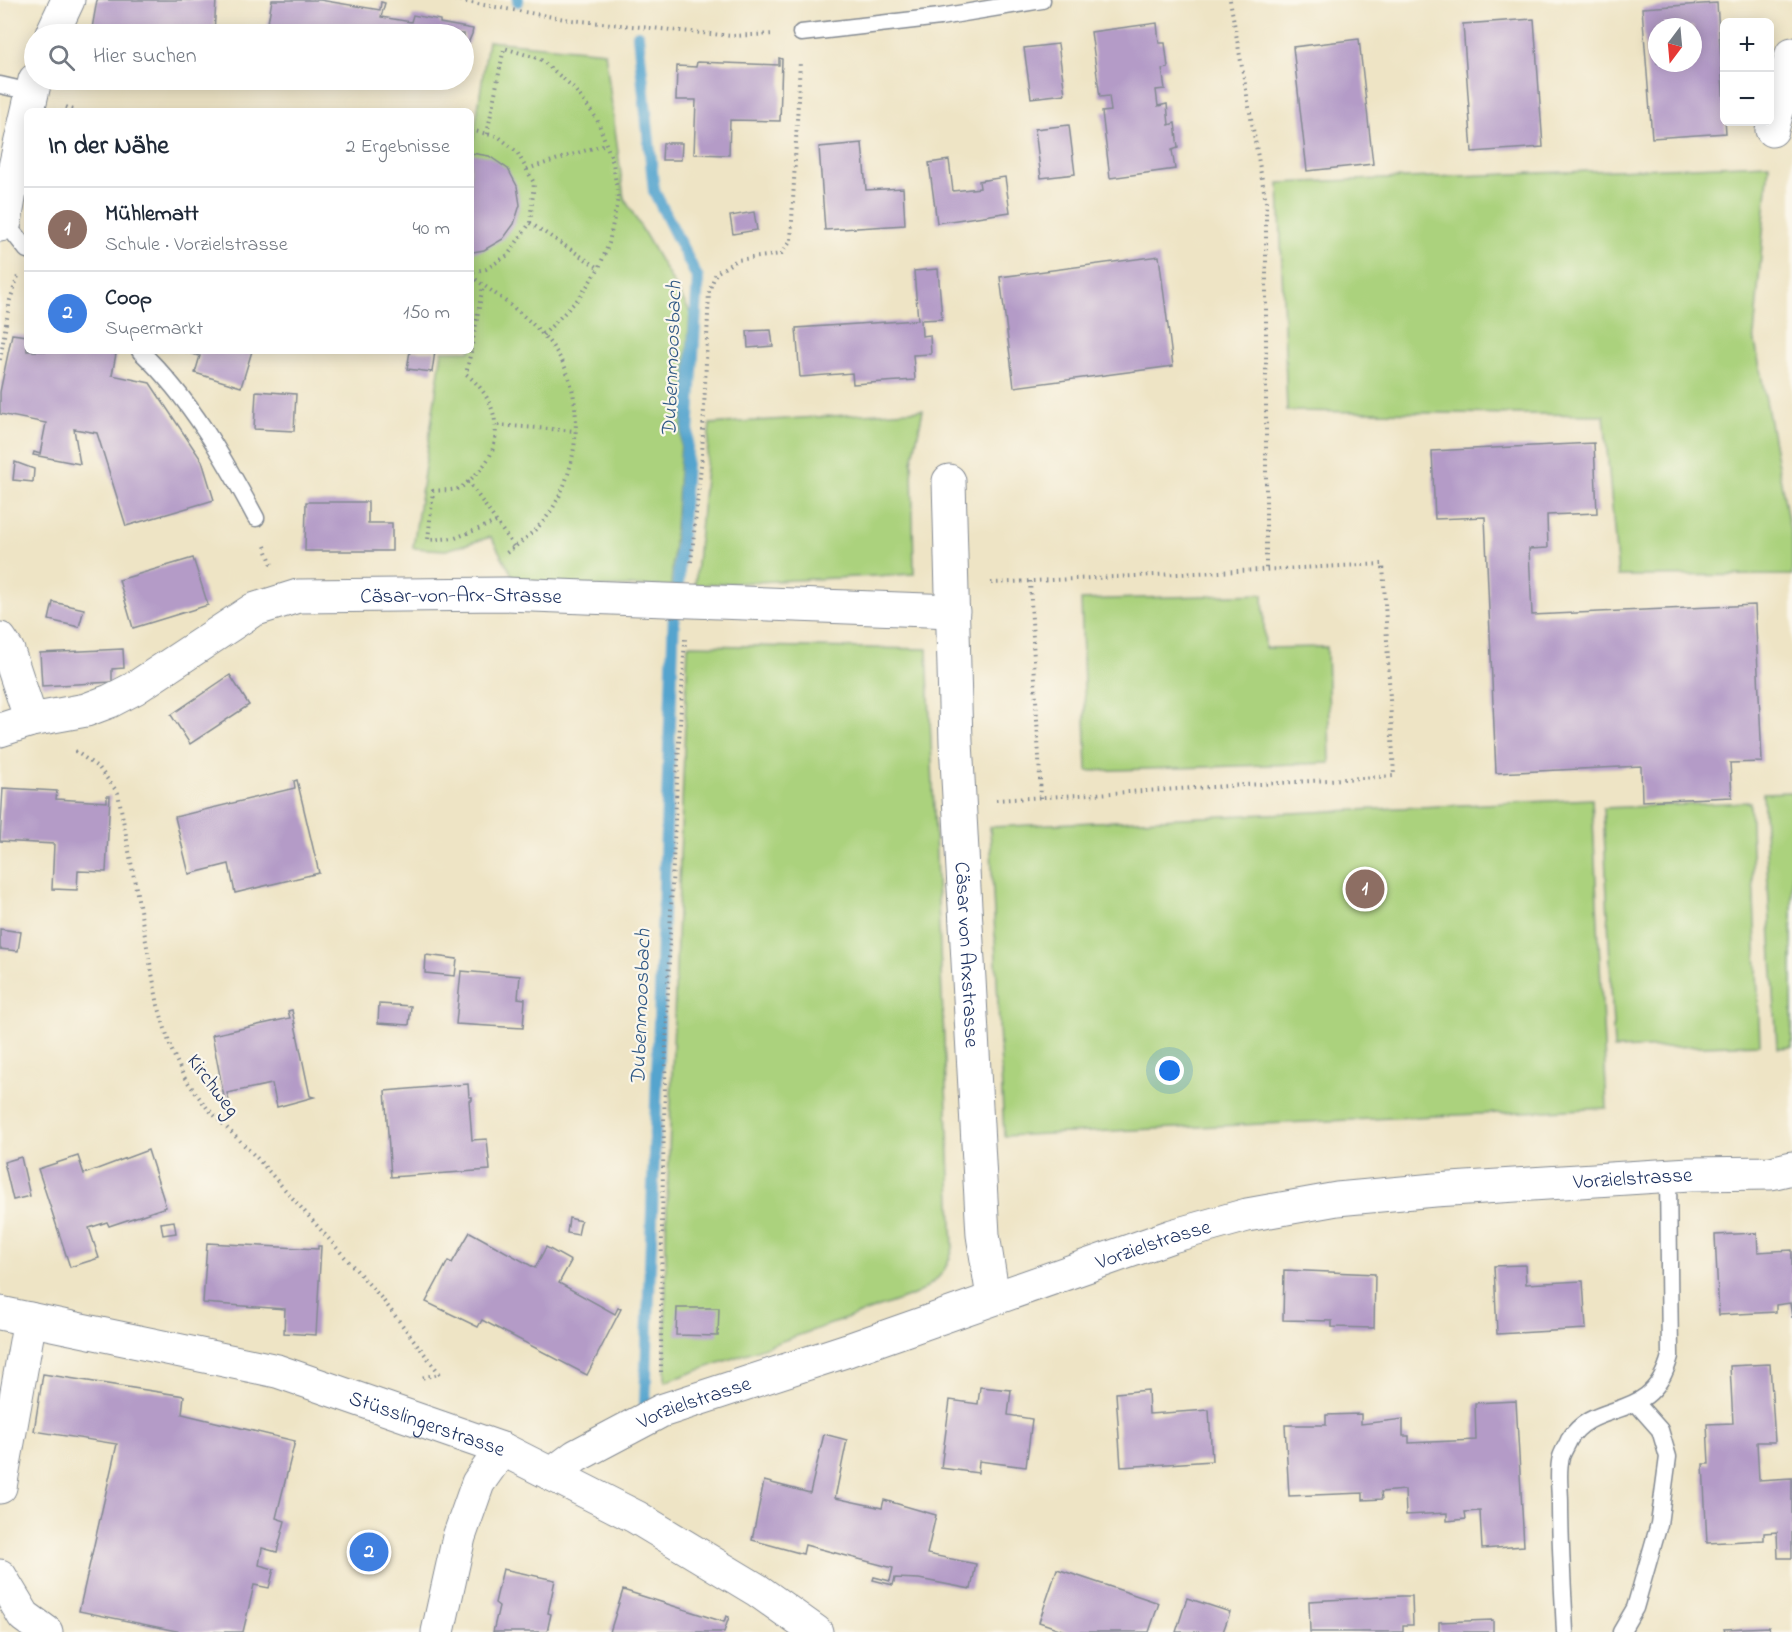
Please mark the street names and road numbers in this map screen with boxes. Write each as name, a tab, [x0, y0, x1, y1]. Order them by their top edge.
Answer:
street label: Cäsar-von-Arx-Strasse	[360, 581, 563, 613]
street label: Cäsar von Arxstrasse	[946, 861, 986, 1049]
street label: Kirchweg	[177, 1048, 246, 1125]
street label: Vorzielstrasse	[1571, 1161, 1694, 1198]
street label: Vorzielstrasse	[1091, 1213, 1215, 1279]
street label: Vorzielstrasse	[631, 1369, 756, 1439]
street label: Stüsslingerstrasse	[344, 1384, 509, 1466]

